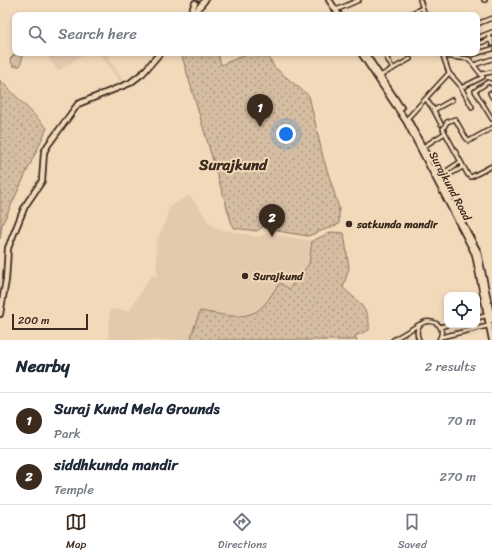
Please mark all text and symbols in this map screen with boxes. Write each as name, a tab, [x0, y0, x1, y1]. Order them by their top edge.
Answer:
search box	[12, 12, 480, 56]
text: Search here	[58, 21, 137, 47]
icon: search	[26, 23, 48, 45]
pin: 1	[247, 94, 273, 127]
your location	[276, 124, 296, 144]
street label: Surajkund Road	[424, 148, 477, 225]
district label: Surajkund	[198, 152, 268, 178]
pin: 2	[259, 204, 285, 237]
place label: satkunda mandir	[356, 215, 439, 234]
marker: satkunda mandir	[344, 219, 354, 229]
place label: Surajkund	[252, 267, 304, 286]
marker: Surajkund	[240, 271, 250, 281]
map controls	[444, 292, 480, 328]
button: locate	[444, 292, 480, 328]
text: 200 m	[18, 311, 50, 330]
scale bar	[12, 312, 88, 331]
text: Nearby	[16, 351, 70, 381]
text: 2 results	[425, 355, 476, 378]
text: Suraj Kund Mela Grounds	[54, 396, 220, 422]
text: 1	[26, 409, 32, 432]
text: 70 m	[447, 409, 476, 432]
text: Park	[54, 422, 81, 445]
text: siddhkunda mandir	[54, 452, 178, 478]
text: 2	[25, 465, 33, 488]
text: 270 m	[439, 465, 476, 488]
text: Temple	[54, 478, 94, 501]
tab: Map	[65, 511, 87, 554]
tab: Directions	[218, 511, 267, 554]
tab: Saved	[398, 511, 427, 554]

